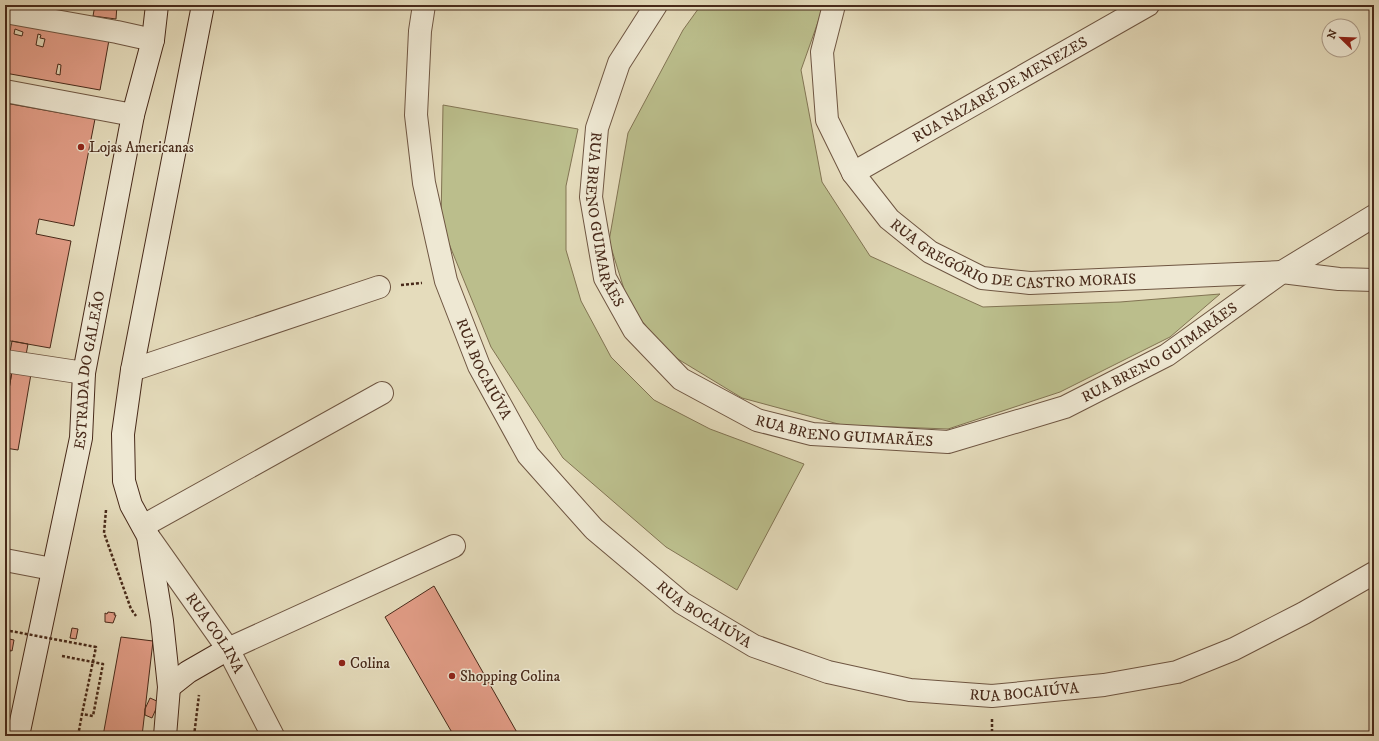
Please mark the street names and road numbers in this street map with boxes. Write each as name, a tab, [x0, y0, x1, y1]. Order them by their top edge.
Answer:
street label: RUA NAZARÉ DE MENEZES	[909, 32, 1091, 147]
street label: RUA BRENO GUIMARÃES	[581, 131, 628, 311]
street label: RUA GREGÓRIO DE CASTRO MORAIS	[886, 215, 1137, 293]
street label: ESTRADA DO GALEÃO	[70, 290, 109, 451]
street label: RUA BRENO GUIMARÃES	[1078, 298, 1241, 407]
street label: RUA BOCAIÚVA	[451, 316, 516, 423]
street label: RUA BRENO GUIMARÃES	[753, 411, 934, 451]
street label: RUA BOCAIÚVA	[653, 577, 755, 653]
street label: RUA COLINA	[181, 589, 248, 677]
street label: RUA BOCAIÚVA	[969, 678, 1080, 706]

